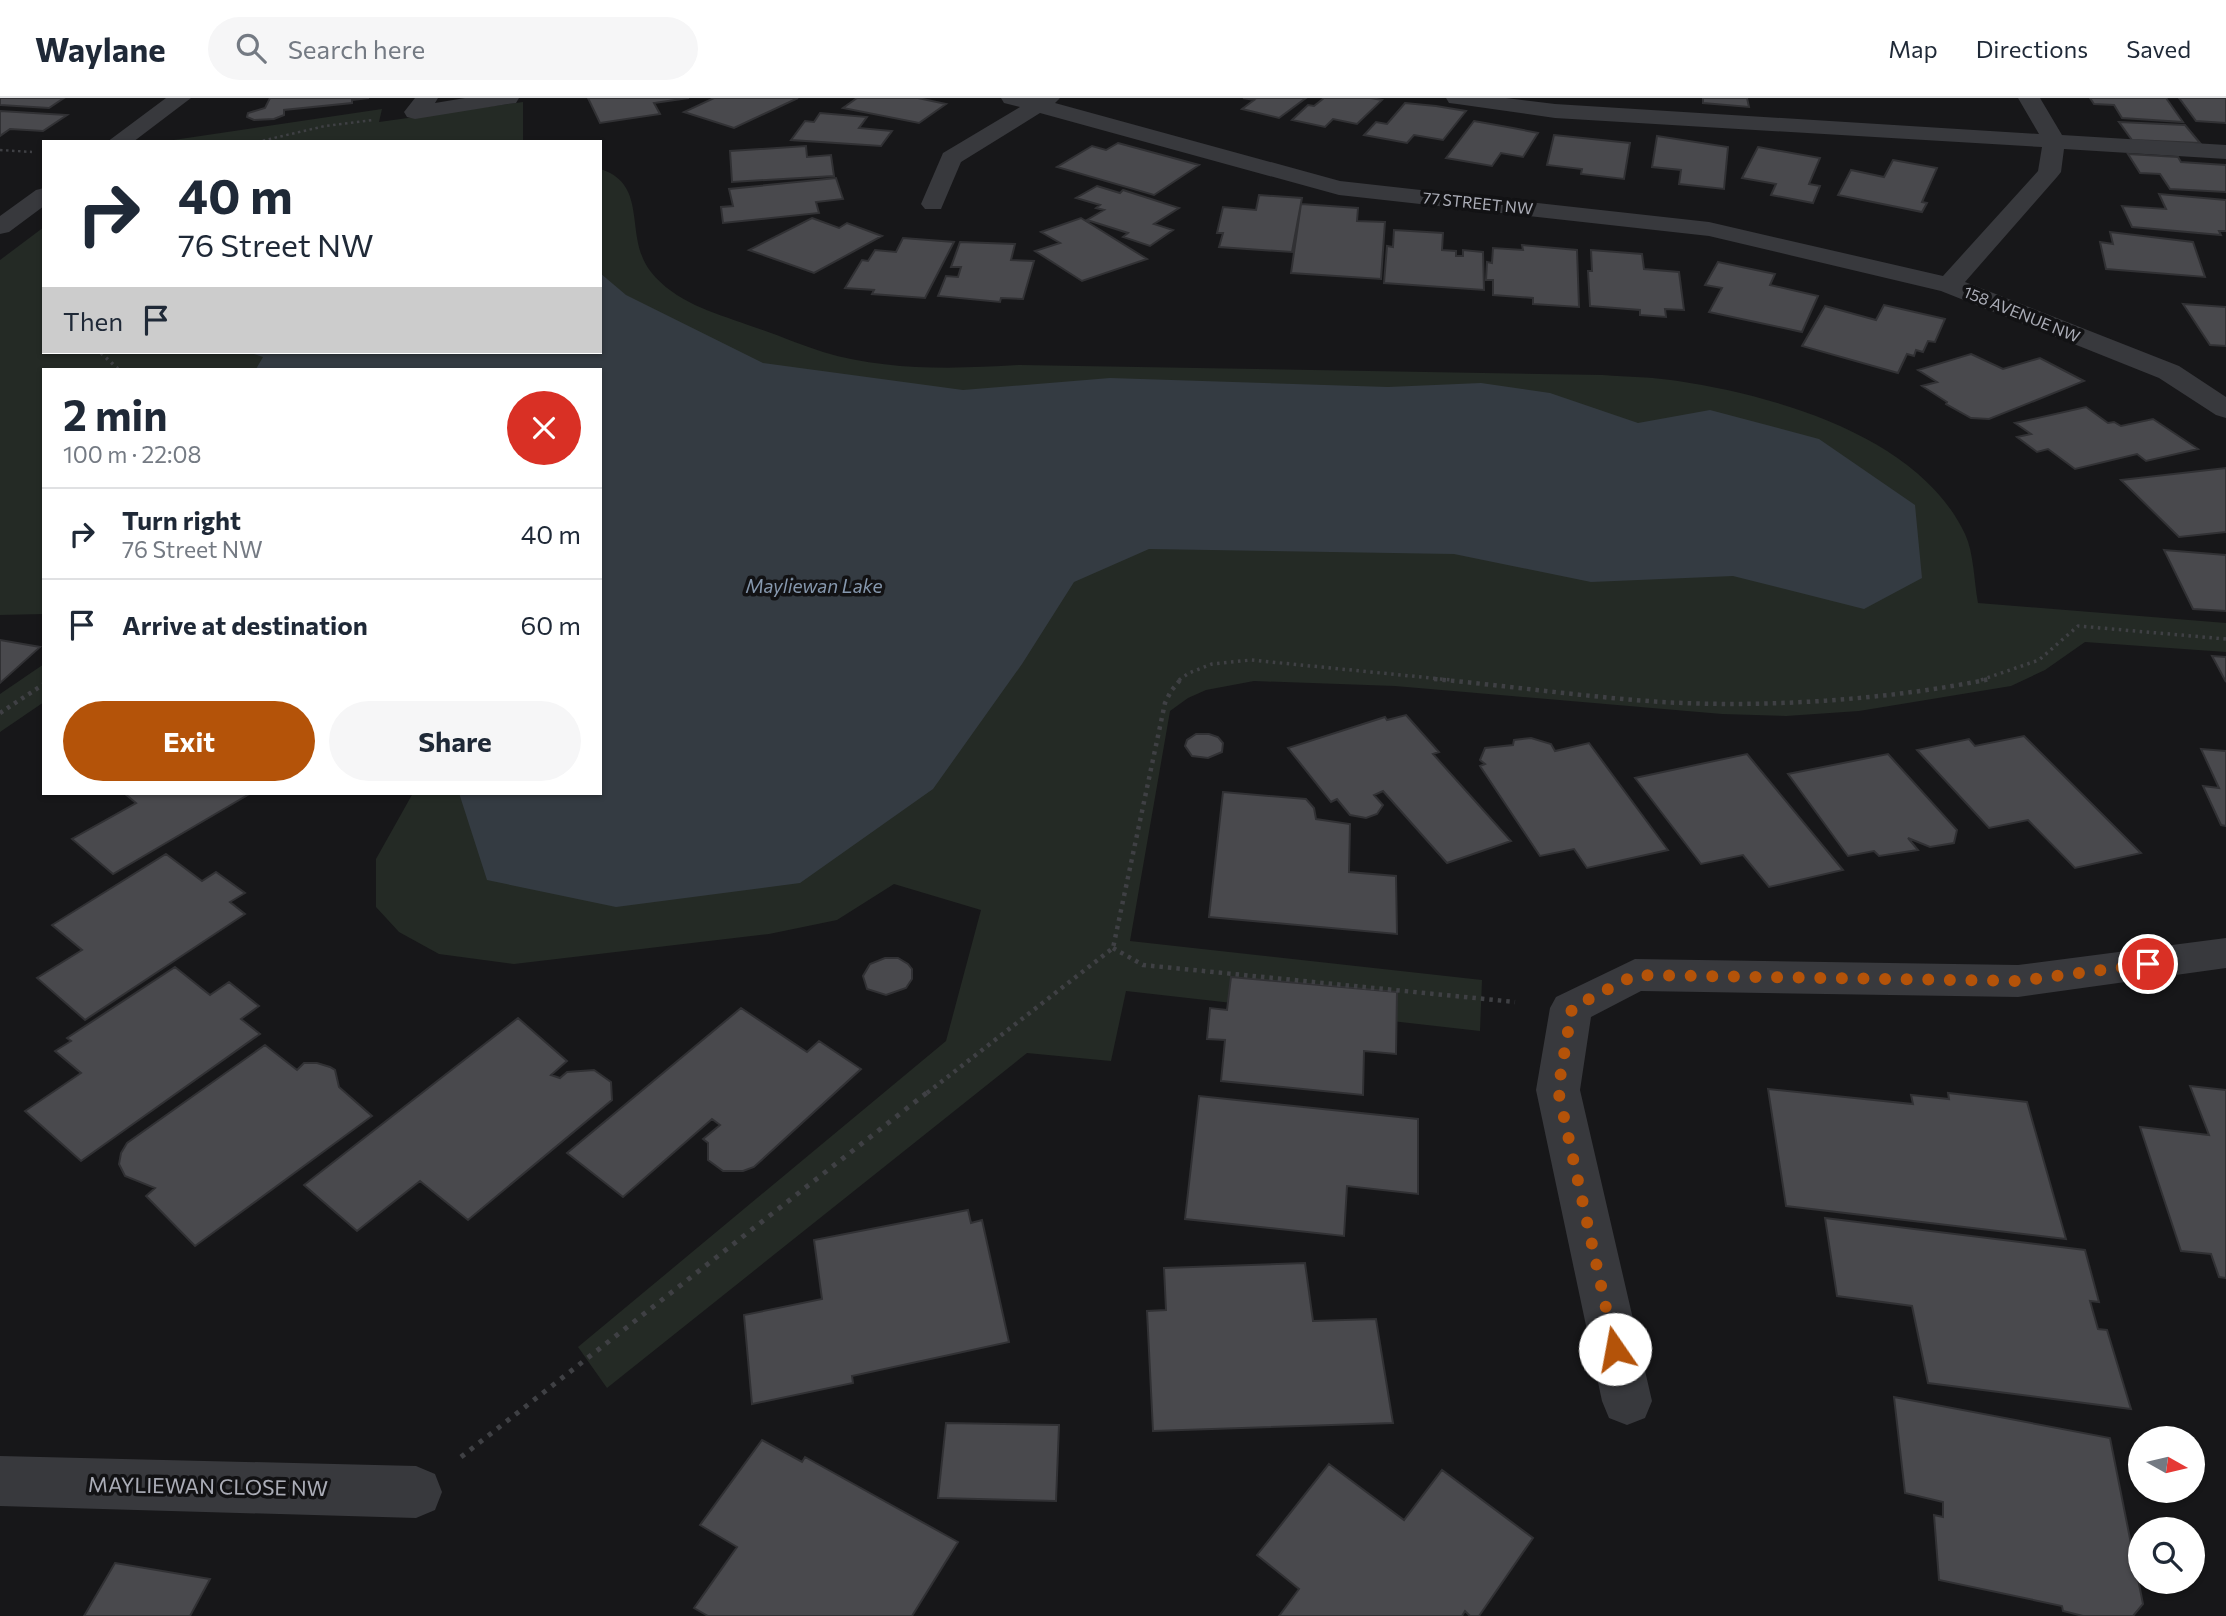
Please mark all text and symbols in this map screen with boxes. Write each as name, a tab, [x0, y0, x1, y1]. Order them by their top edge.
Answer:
search box	[208, 17, 698, 80]
text: Waylane	[35, 28, 166, 69]
icon: search	[232, 29, 270, 67]
text: Search here	[288, 33, 425, 64]
text: Map	[1888, 34, 1938, 63]
text: Directions	[1976, 34, 2088, 63]
text: Saved	[2126, 34, 2191, 63]
text: 40 m	[178, 164, 293, 224]
icon: right	[63, 168, 154, 259]
street label: 77 STREET NW	[1422, 187, 1534, 218]
text: 76 Street NW	[178, 224, 374, 264]
street label: 158 AVENUE NW	[1961, 282, 2083, 346]
icon: arrive	[137, 301, 175, 339]
text: Then	[63, 305, 123, 336]
text: 2 min	[63, 388, 168, 440]
button: close	[507, 391, 581, 465]
text: 100 m · 22:08	[63, 440, 201, 468]
text: Turn right	[122, 504, 241, 535]
icon: right	[63, 515, 101, 553]
text: 40 m	[521, 518, 581, 549]
text: 76 Street NW	[122, 535, 263, 563]
water label: Mayliewan Lake	[745, 574, 883, 597]
icon: arrive	[63, 606, 101, 644]
text: Arrive at destination	[122, 609, 368, 640]
text: 60 m	[521, 609, 581, 640]
button: Exit	[63, 701, 315, 781]
button: Share	[329, 701, 581, 781]
pin	[2118, 934, 2178, 994]
icon: arrive	[2129, 945, 2167, 983]
position arrow	[1578, 1312, 1652, 1386]
north arrow	[2128, 1426, 2205, 1503]
map controls	[2128, 1426, 2205, 1594]
street label: MAYLIEWAN CLOSE NW	[88, 1471, 328, 1500]
button: search	[2128, 1517, 2205, 1594]

